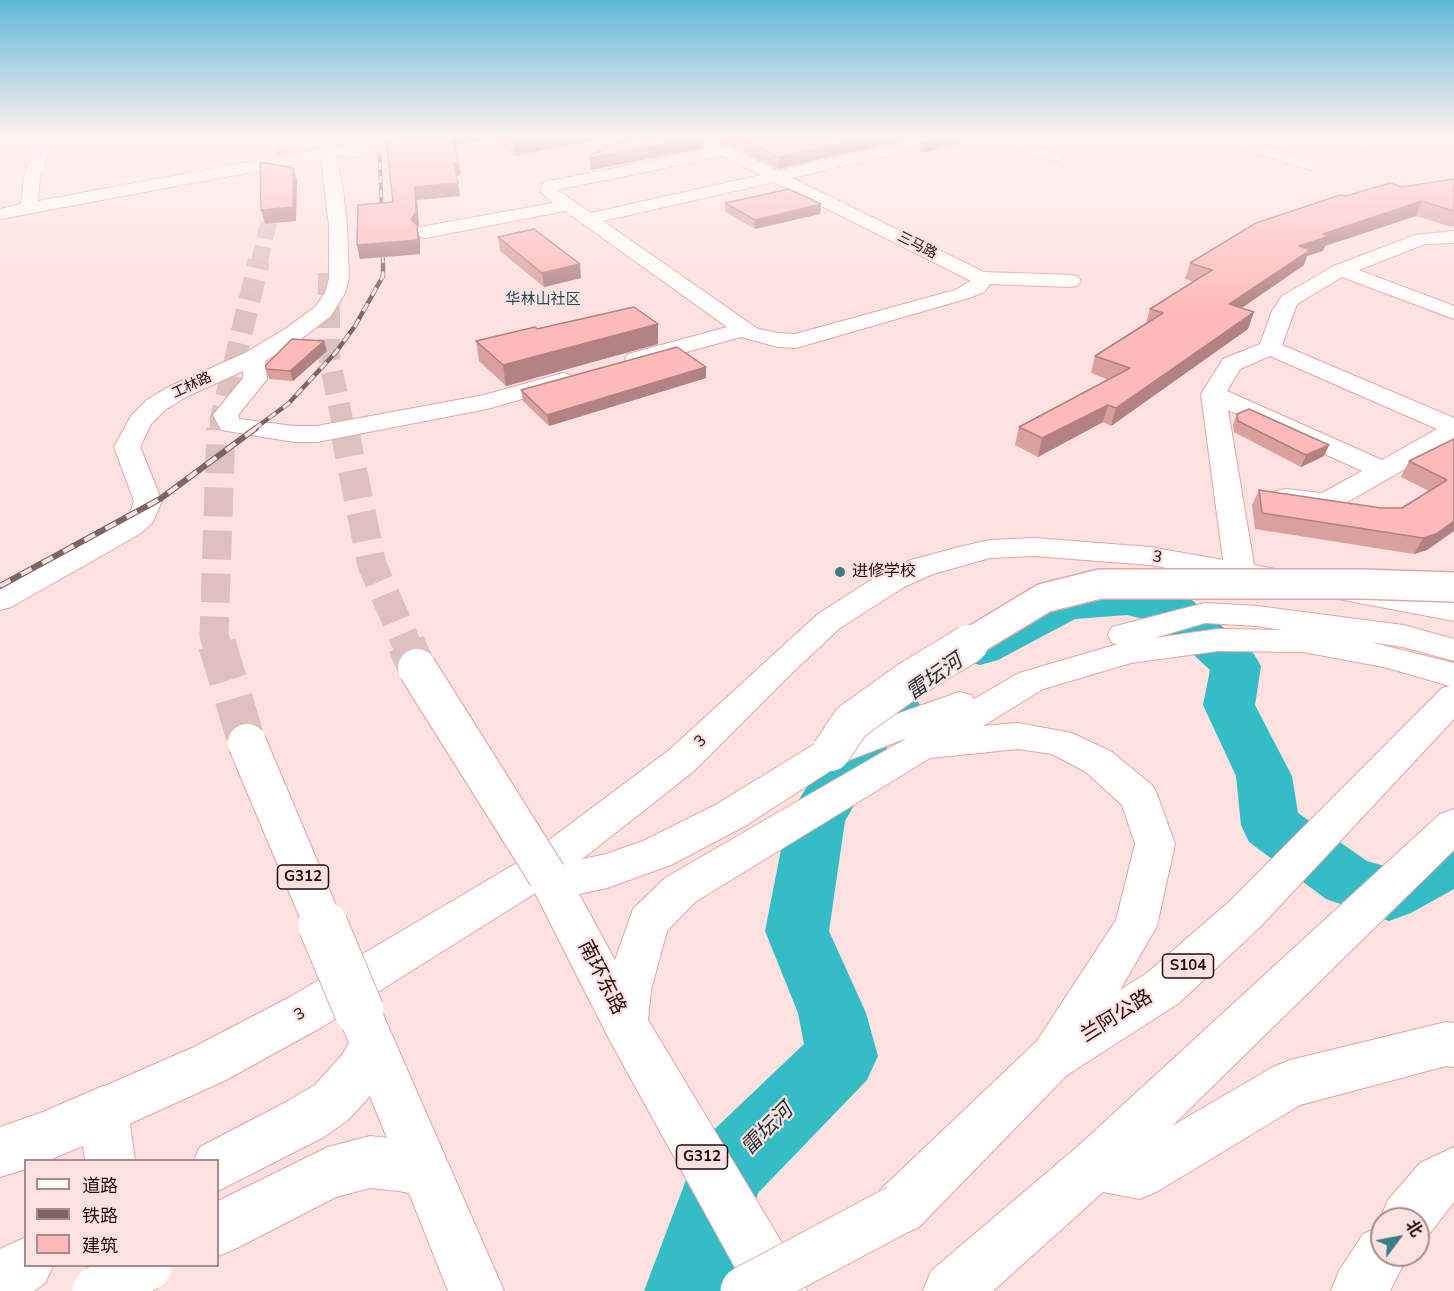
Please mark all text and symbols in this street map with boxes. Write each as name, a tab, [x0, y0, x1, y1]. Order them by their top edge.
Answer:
street label: 三马路	[894, 229, 940, 263]
district label: 华林山社区	[506, 291, 580, 309]
street label: 工林路	[169, 370, 215, 402]
street label: 3	[1151, 548, 1163, 568]
place label: 进修学校	[852, 562, 916, 582]
marker: 进修学校	[833, 565, 847, 579]
water label: 雷坛河	[902, 650, 968, 706]
street label: 3	[691, 732, 711, 752]
road number: G312	[278, 865, 328, 889]
street label: 南环东路	[572, 937, 630, 1019]
road number: S104	[1162, 954, 1214, 978]
street label: 兰阿公路	[1077, 986, 1157, 1048]
street label: 3	[291, 1004, 309, 1026]
water label: 雷坛河	[737, 1099, 799, 1161]
road number: G312	[676, 1145, 728, 1169]
legend	[24, 1159, 219, 1267]
text: 道路	[82, 1174, 118, 1198]
text: 铁路	[82, 1204, 118, 1228]
north arrow	[1370, 1207, 1430, 1267]
text: 北	[1400, 1216, 1427, 1241]
text: 建筑	[82, 1234, 118, 1258]

